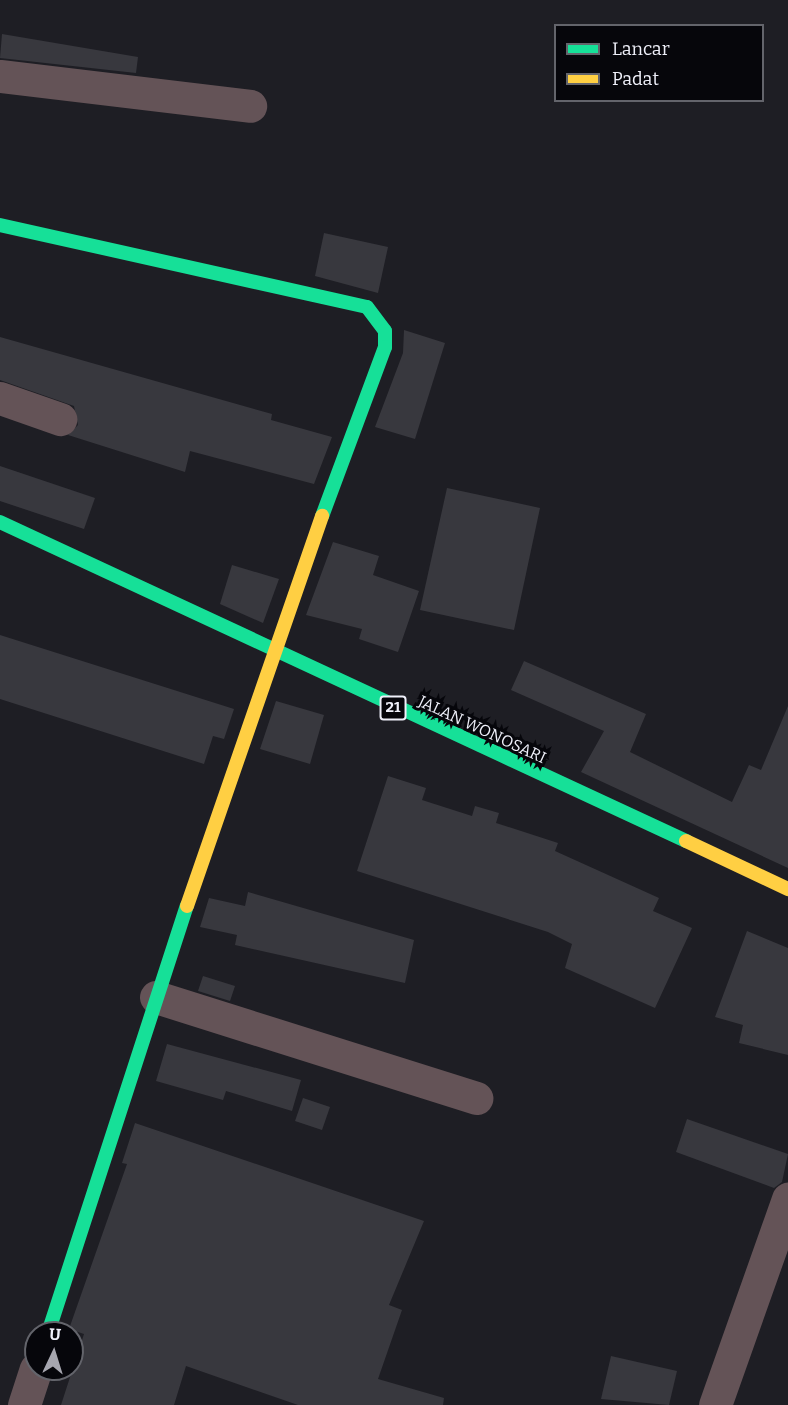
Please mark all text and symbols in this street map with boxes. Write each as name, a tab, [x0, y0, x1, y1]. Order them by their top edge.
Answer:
legend	[554, 24, 764, 102]
text: Lancar	[612, 38, 670, 60]
text: Padat	[612, 68, 659, 90]
street label: JALAN WONOSARI	[415, 692, 549, 768]
road number: 21	[380, 696, 406, 720]
north arrow	[24, 1321, 84, 1381]
text: U	[49, 1325, 62, 1344]

